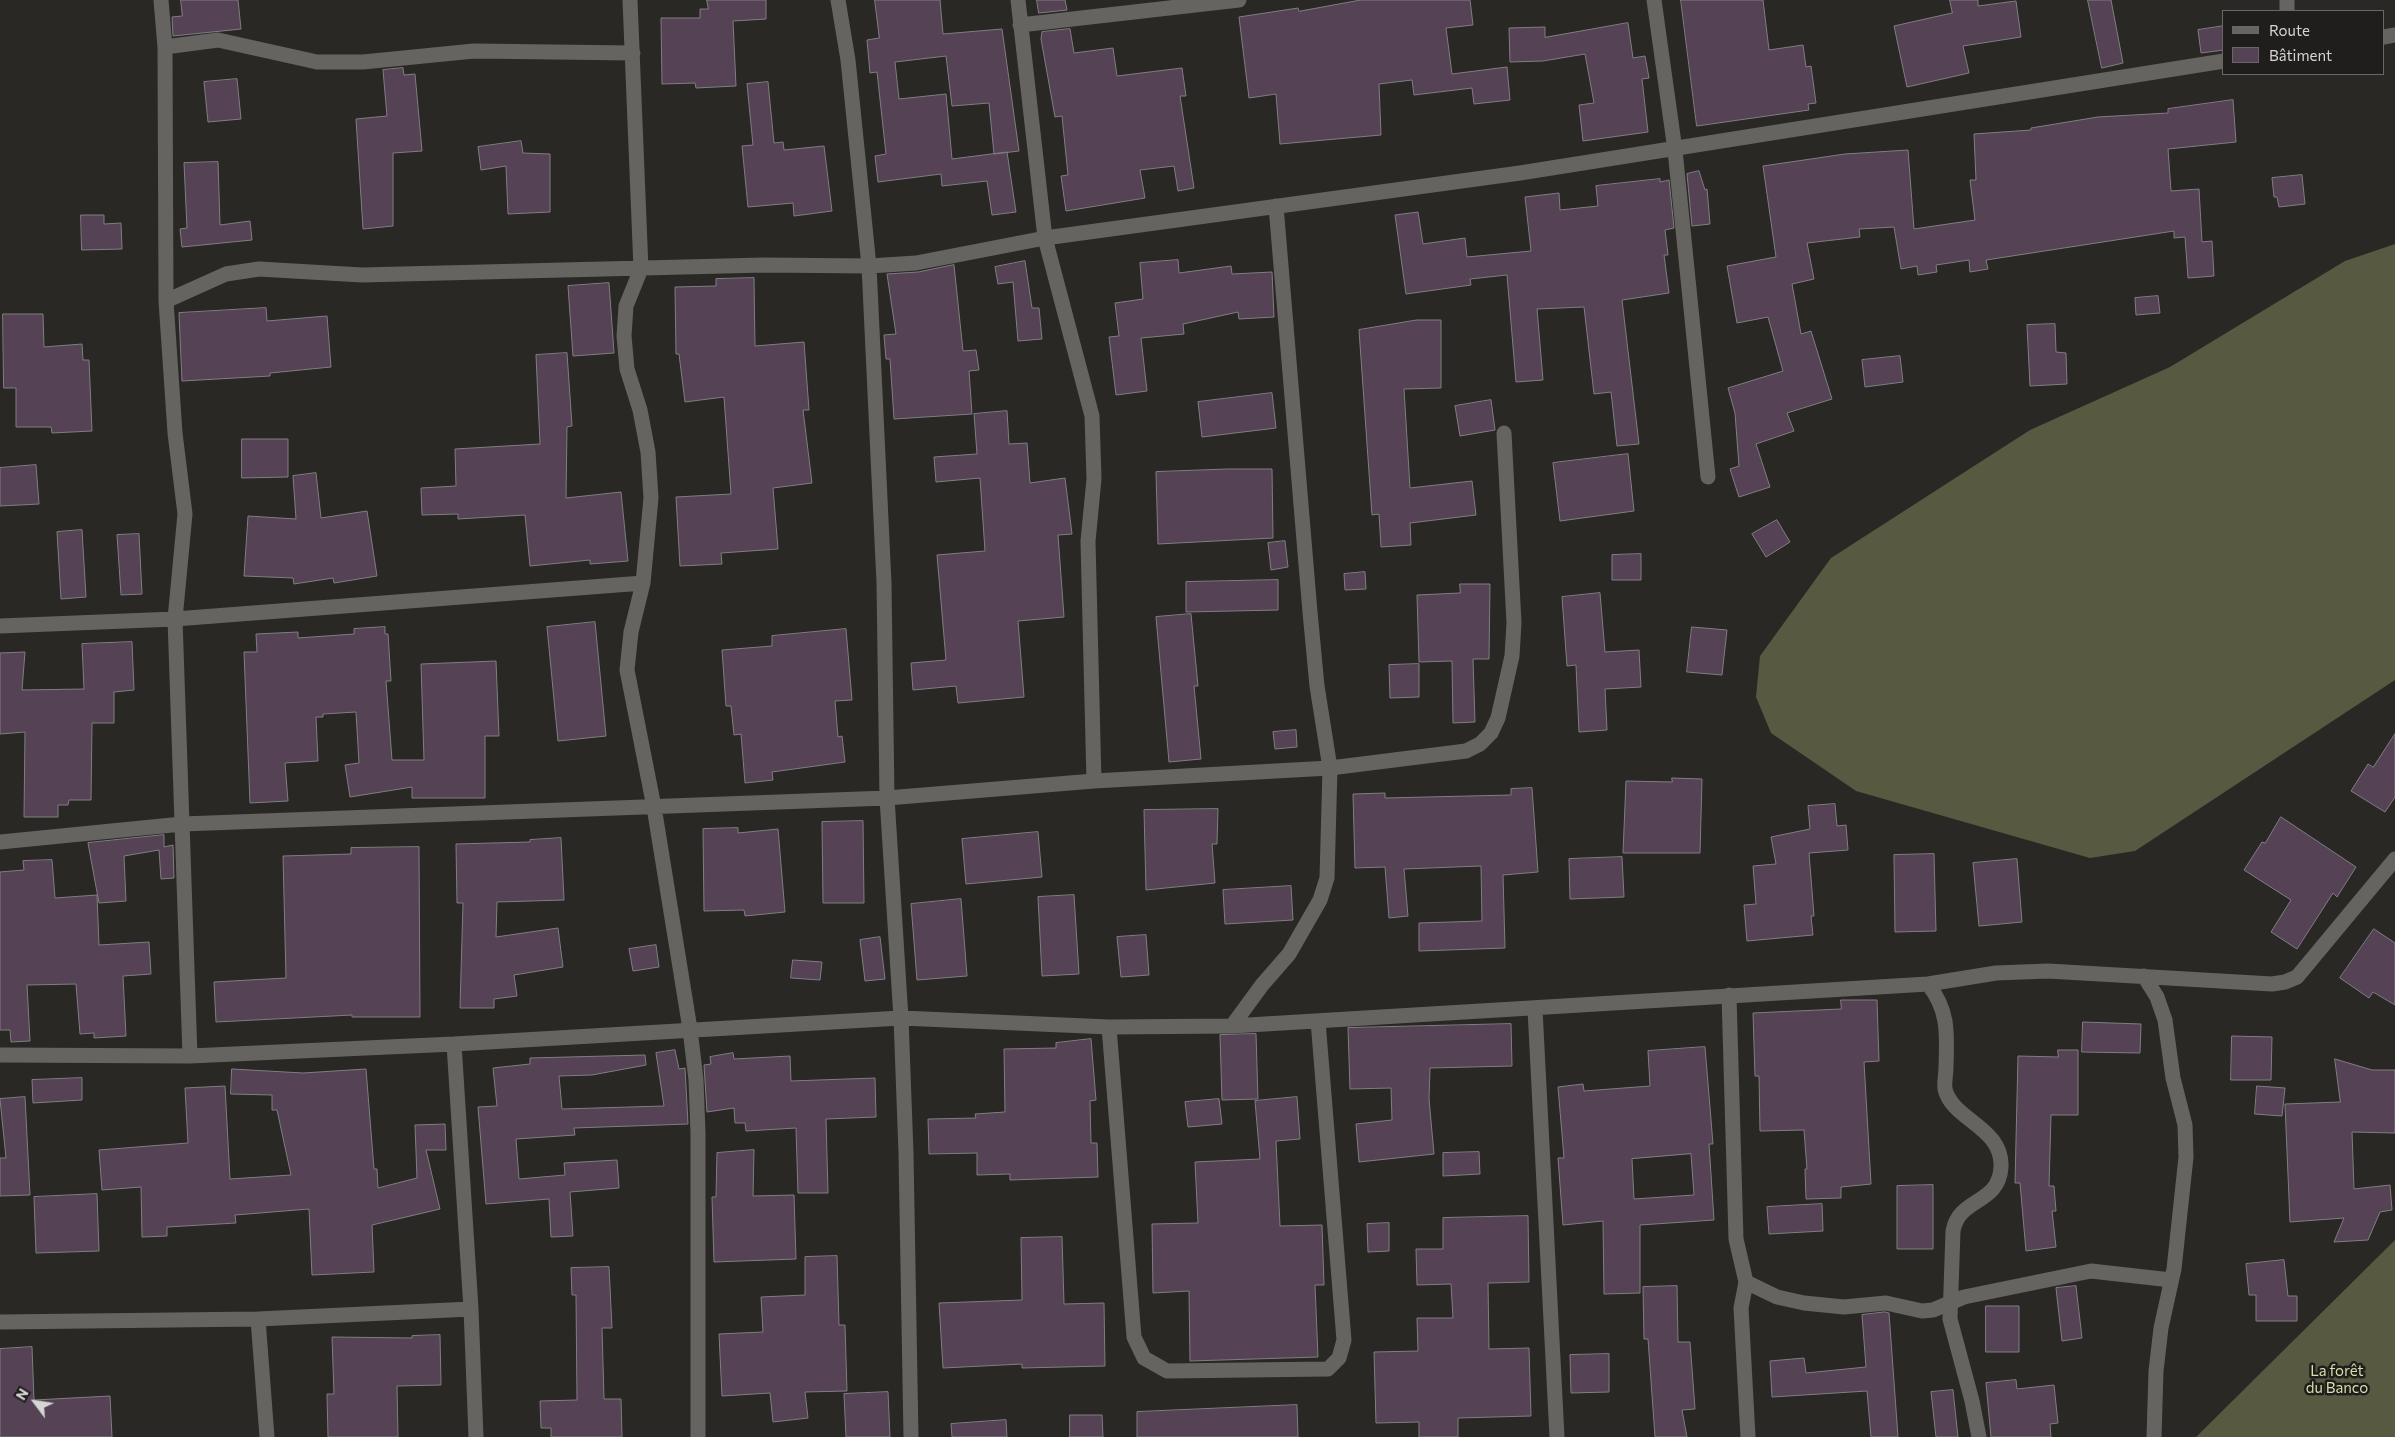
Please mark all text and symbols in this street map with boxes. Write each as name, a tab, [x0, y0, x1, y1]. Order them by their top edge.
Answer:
legend	[2222, 10, 2385, 75]
text: Route	[2269, 21, 2310, 39]
text: Bâtiment	[2269, 46, 2332, 64]
park label: La forêt du Banco	[2306, 1362, 2368, 1397]
north arrow	[10, 1377, 60, 1427]
text: N	[12, 1385, 32, 1403]

